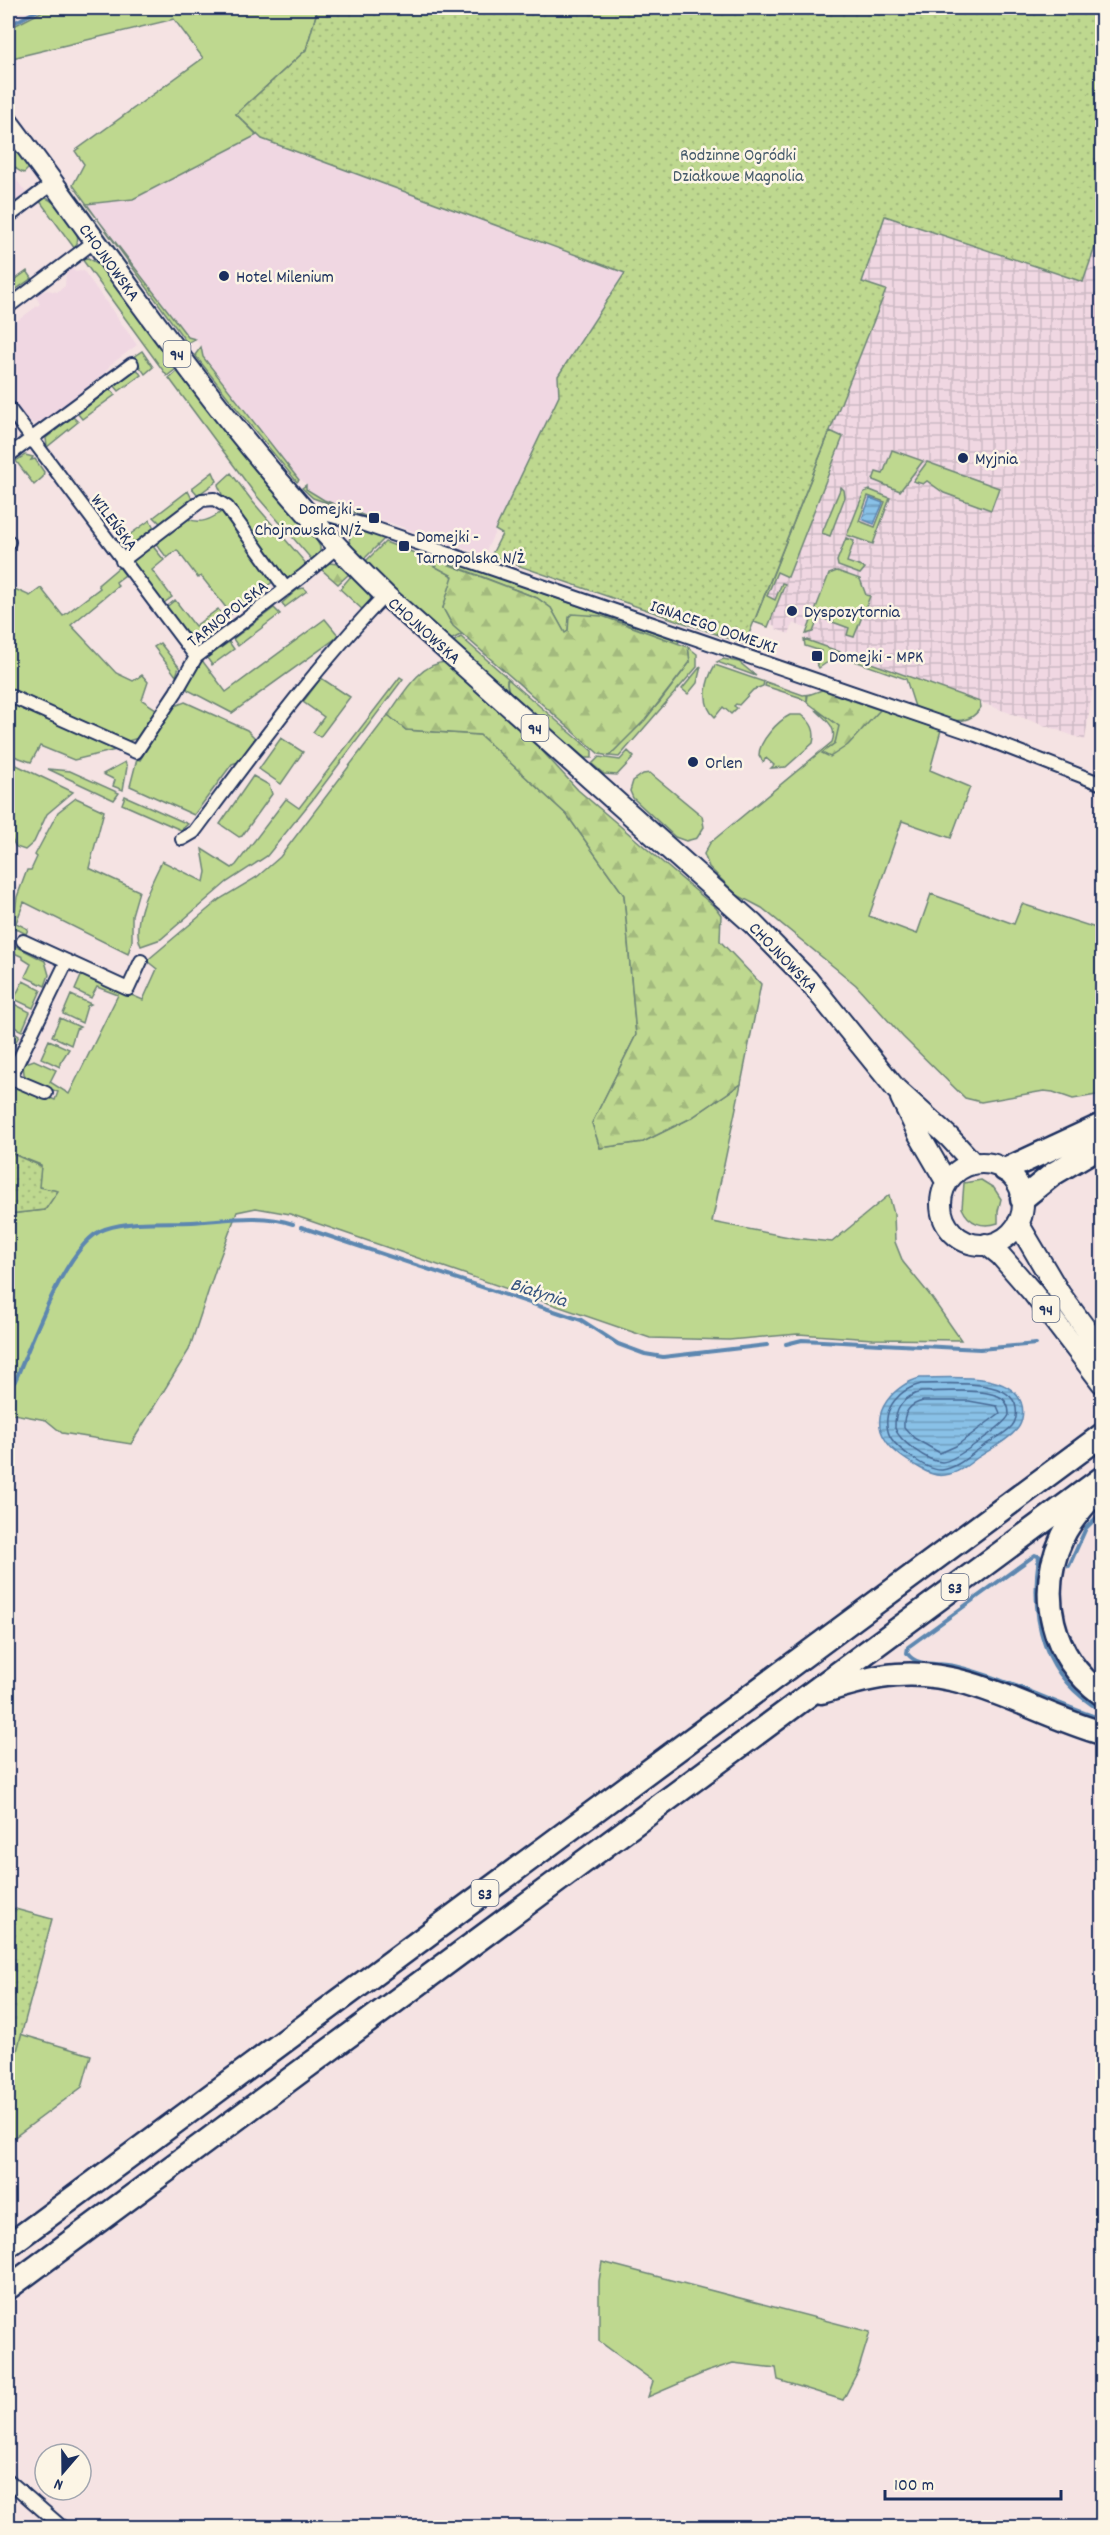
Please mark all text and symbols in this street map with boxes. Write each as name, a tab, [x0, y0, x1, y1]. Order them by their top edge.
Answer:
park label: Rodzinne Ogródki Działkowe Magnolia	[673, 144, 804, 190]
street label: CHOJNOWSKA	[71, 219, 145, 308]
place label: Hotel Milenium	[236, 266, 334, 291]
marker: Hotel Milenium	[217, 269, 231, 283]
road number: 94	[164, 341, 190, 367]
place label: Myjnia	[975, 448, 1018, 473]
marker: Myjnia	[956, 451, 970, 465]
street label: WILEŃSKA	[83, 490, 143, 557]
place label: Domejki - Chojnowska N/Ż	[255, 498, 362, 544]
marker: Domejki - Chojnowska N/Ż	[367, 511, 381, 525]
place label: Domejki - Tarnopolska N/Ż	[416, 526, 525, 572]
marker: Domejki - Tarnopolska N/Ż	[397, 539, 411, 553]
street label: TARNOPOLSKA	[183, 575, 275, 655]
street label: CHOJNOWSKA	[381, 592, 465, 672]
street label: IGNACEGO DOMEJKI	[646, 595, 780, 662]
place label: Dyspozytornia	[804, 601, 901, 626]
marker: Dyspozytornia	[785, 604, 799, 618]
place label: Domejki - MPK	[829, 646, 923, 671]
marker: Domejki - MPK	[810, 649, 824, 663]
road number: 94	[522, 715, 548, 741]
place label: Orlen	[705, 752, 743, 777]
marker: Orlen	[686, 755, 700, 769]
street label: CHOJNOWSKA	[742, 917, 823, 1000]
water label: Białynia	[506, 1272, 571, 1317]
road number: 94	[1032, 1296, 1060, 1322]
road number: S3	[942, 1574, 968, 1600]
road number: S3	[472, 1880, 498, 1906]
north arrow	[33, 2442, 93, 2502]
scale bar	[885, 2463, 1060, 2501]
text: N	[51, 2472, 66, 2496]
text: 100 m	[894, 2474, 934, 2499]

